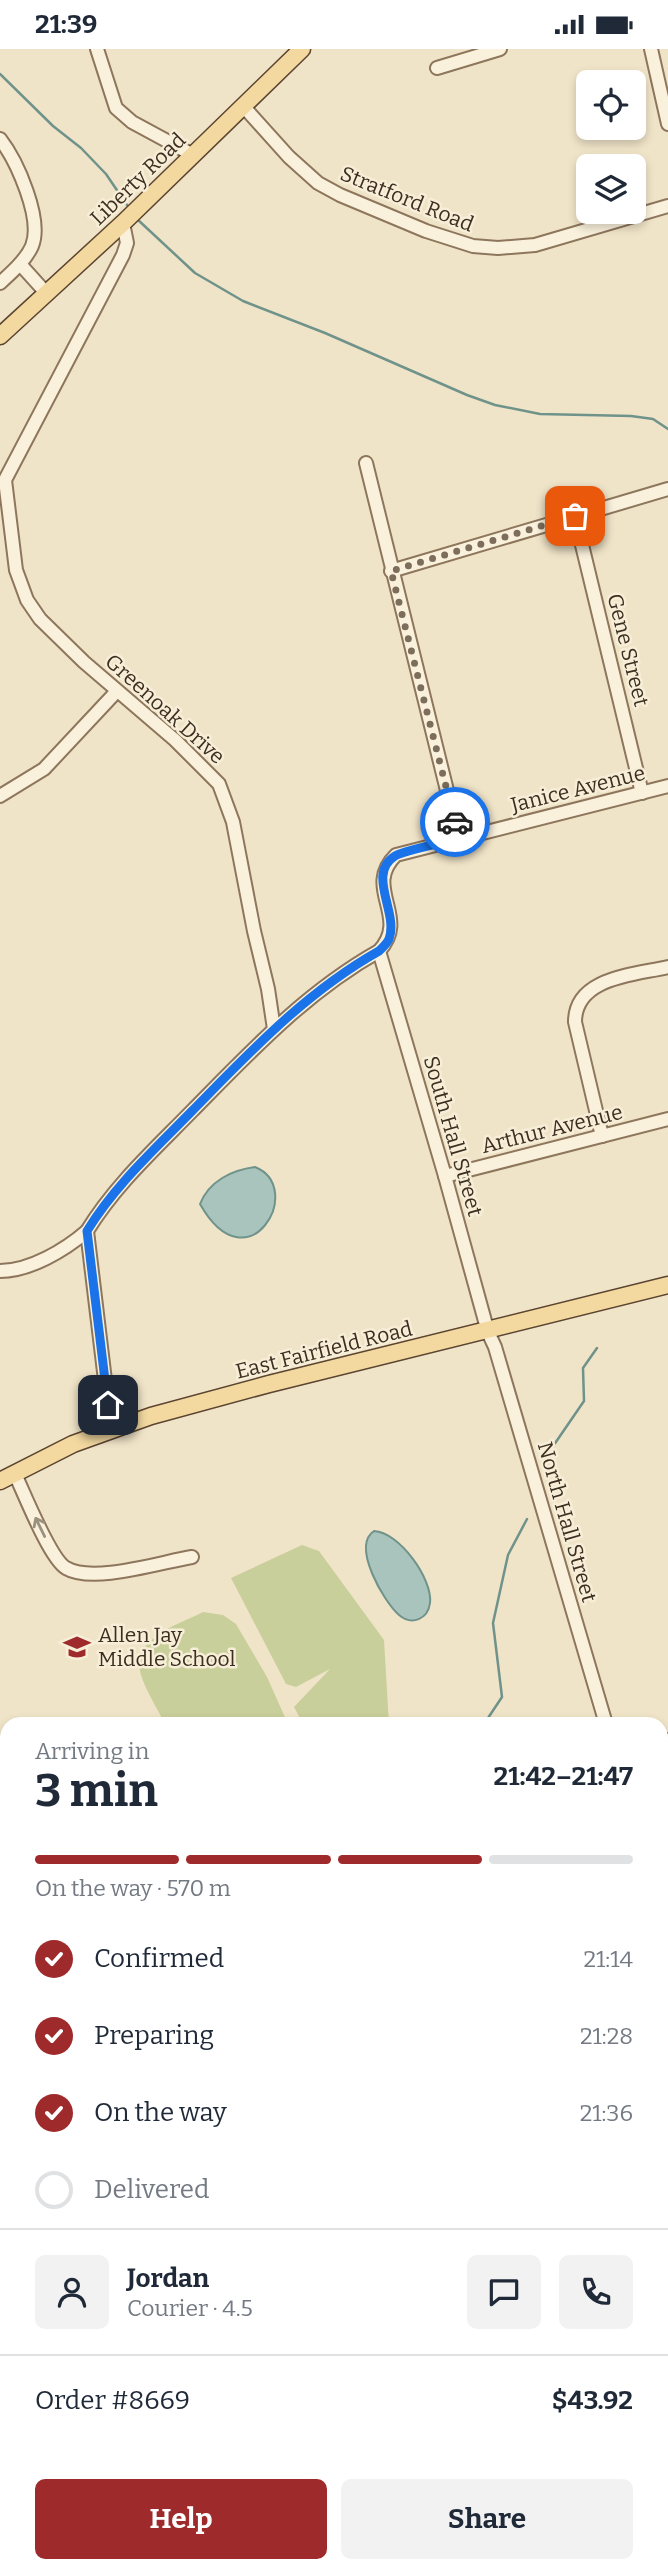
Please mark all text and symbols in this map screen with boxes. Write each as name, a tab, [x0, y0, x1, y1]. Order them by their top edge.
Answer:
text: 21:39	[35, 9, 97, 40]
map controls	[576, 70, 646, 224]
button: locate	[576, 70, 646, 140]
street label: Liberty Road	[85, 127, 191, 231]
button: layers	[576, 154, 646, 224]
street label: Stratford Road	[336, 160, 478, 238]
pin	[545, 486, 605, 546]
icon: bag	[556, 497, 594, 535]
street label: Gene Street	[601, 591, 655, 709]
street label: Greenoak Drive	[100, 648, 230, 770]
street label: Janice Avenue	[507, 760, 648, 818]
courier	[420, 787, 490, 857]
icon: car	[436, 803, 474, 841]
street label: South Hall Street	[418, 1053, 488, 1220]
street label: Arthur Avenue	[479, 1099, 625, 1159]
street label: East Fairfield Road	[233, 1315, 415, 1385]
pin	[78, 1375, 138, 1435]
icon: home	[89, 1386, 127, 1424]
street label: North Hall Street	[532, 1439, 602, 1606]
one-way arrow	[33, 1517, 47, 1538]
place label: Allen Jay Middle School	[98, 1622, 236, 1672]
school or university icon: Allen Jay Middle School	[62, 1632, 92, 1662]
text: Arriving in	[35, 1737, 149, 1765]
text: 21:42–21:47	[494, 1761, 633, 1792]
text: 3 min	[35, 1763, 158, 1818]
text: On the way · 570 m	[35, 1874, 231, 1902]
icon: check	[35, 1940, 73, 1978]
text: Confirmed	[94, 1943, 224, 1974]
text: 21:14	[584, 1945, 633, 1973]
icon: check	[35, 2017, 73, 2055]
text: Preparing	[94, 2020, 214, 2051]
text: 21:28	[580, 2022, 633, 2050]
icon: check	[35, 2094, 73, 2132]
text: On the way	[94, 2097, 227, 2128]
text: 21:36	[580, 2099, 633, 2127]
text: Delivered	[94, 2174, 209, 2205]
button: person	[35, 2255, 109, 2329]
button: chat	[467, 2255, 541, 2329]
button: phone	[559, 2255, 633, 2329]
text: Jordan	[127, 2263, 209, 2294]
text: Courier · 4.5	[127, 2294, 253, 2322]
text: Order #8669	[35, 2385, 190, 2416]
text: $43.92	[552, 2385, 633, 2416]
button: Help	[35, 2479, 327, 2559]
button: Share	[341, 2479, 633, 2559]

